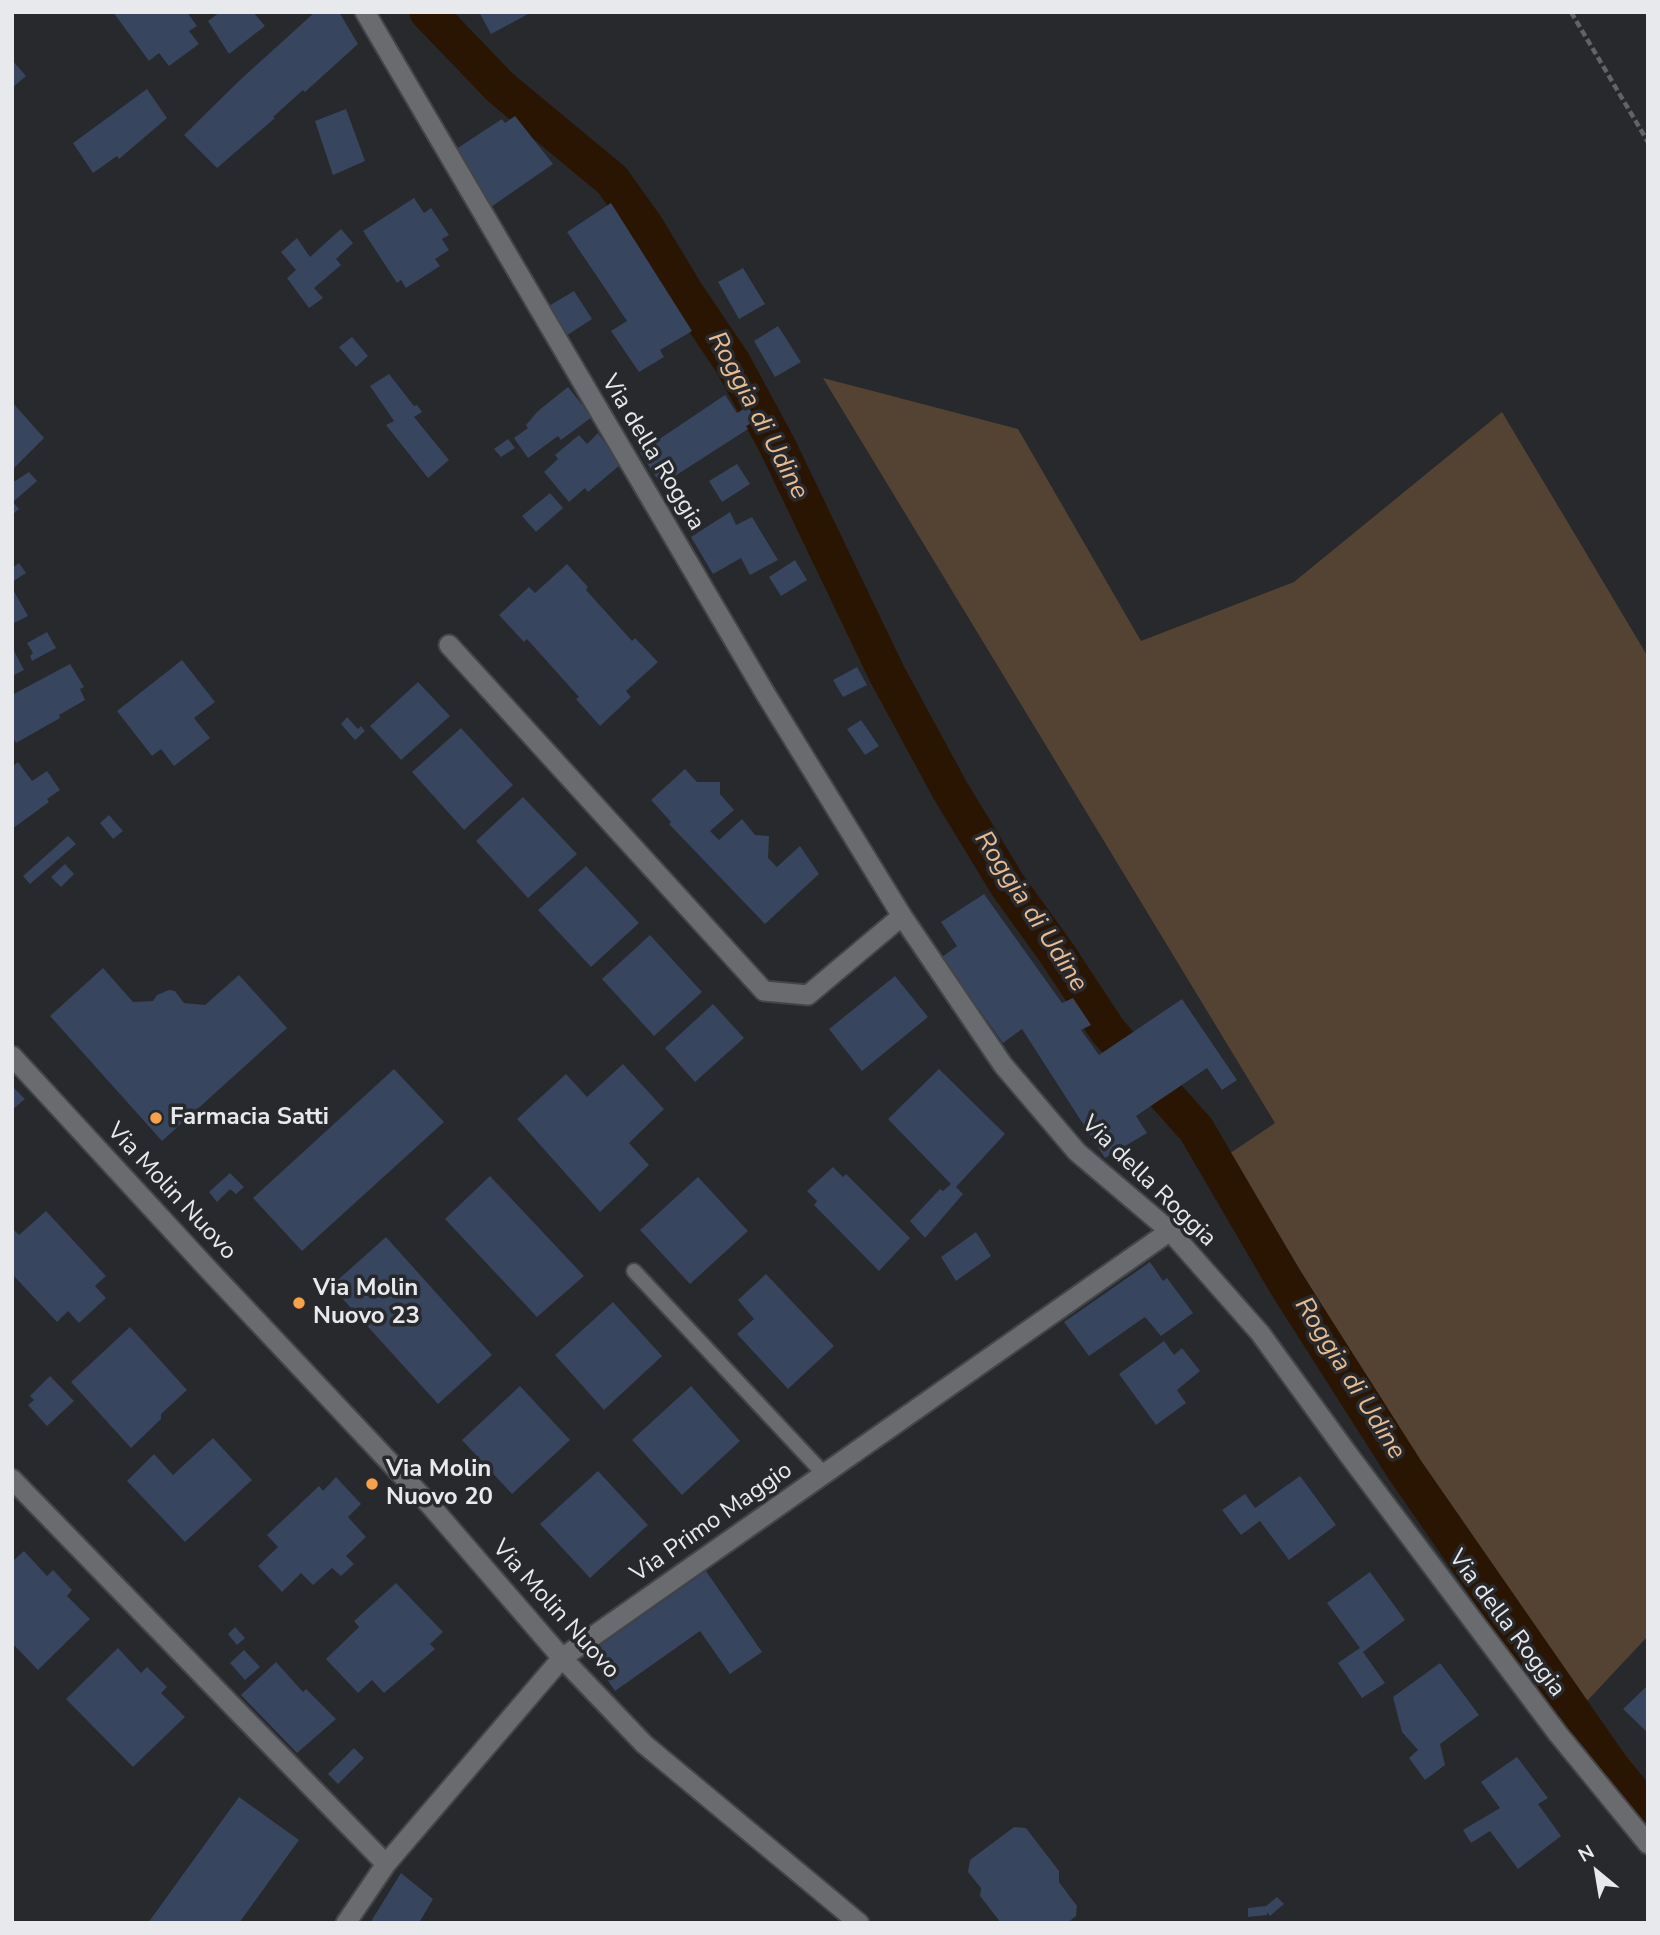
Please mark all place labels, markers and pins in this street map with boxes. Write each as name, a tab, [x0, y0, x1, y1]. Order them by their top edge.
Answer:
place label: Farmacia Satti	[170, 1104, 329, 1132]
marker: Farmacia Satti	[148, 1110, 164, 1126]
place label: Via Molin Nuovo 23	[313, 1275, 420, 1331]
marker: Via Molin Nuovo 23	[291, 1295, 307, 1311]
place label: Via Molin Nuovo 20	[386, 1456, 493, 1512]
marker: Via Molin Nuovo 20	[364, 1476, 380, 1492]

